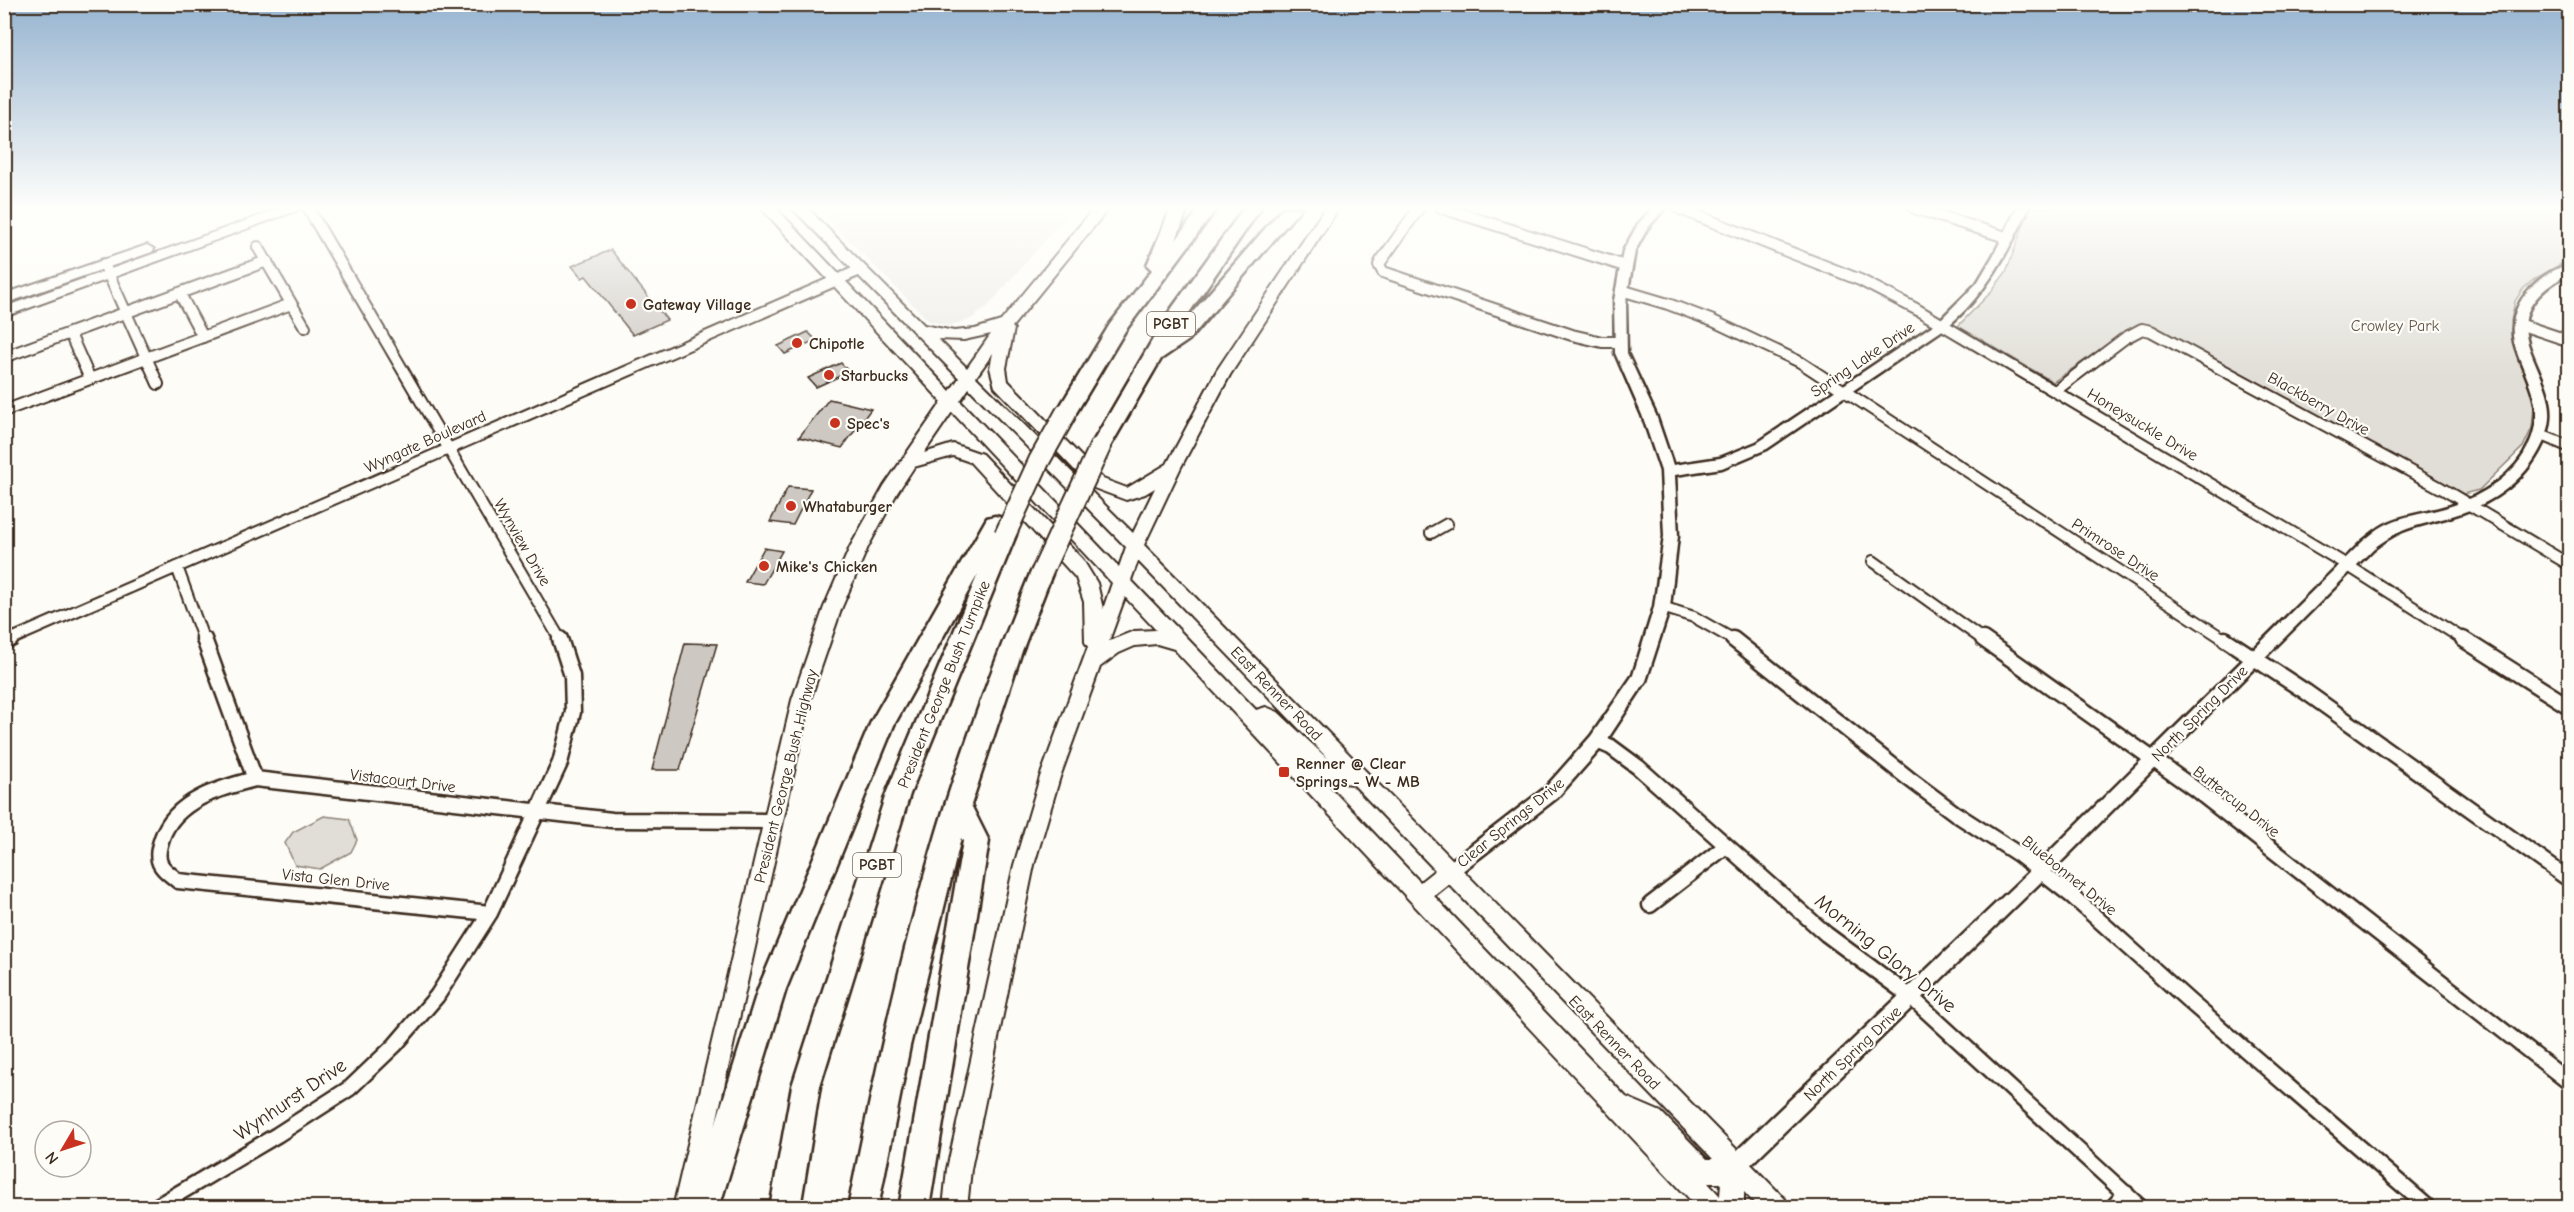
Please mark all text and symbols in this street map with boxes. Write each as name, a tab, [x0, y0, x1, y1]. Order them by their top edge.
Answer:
place label: Gateway Village	[643, 296, 751, 314]
marker: Gateway Village	[624, 297, 638, 311]
road number: PGBT	[1147, 312, 1195, 336]
park label: Crowley Park	[2351, 317, 2439, 335]
street label: Spring Lake Drive	[1807, 318, 1918, 401]
place label: Chipotle	[809, 335, 865, 353]
marker: Chipotle	[790, 336, 804, 350]
place label: Starbucks	[841, 367, 908, 385]
marker: Starbucks	[822, 368, 836, 382]
street label: Blackberry Drive	[2265, 369, 2372, 439]
street label: Honeysuckle Drive	[2084, 385, 2201, 465]
street label: Wyngate Boulevard	[362, 407, 489, 477]
place label: Spec's	[847, 415, 890, 433]
marker: Spec's	[828, 416, 842, 430]
street label: Wynview Drive	[490, 496, 554, 589]
place label: Whataburger	[803, 498, 892, 516]
marker: Whataburger	[784, 499, 798, 513]
street label: Primrose Drive	[2068, 515, 2163, 585]
place label: Mike's Chicken	[776, 558, 878, 576]
marker: Mike's Chicken	[757, 559, 771, 573]
street label: President George Bush Turnpike	[894, 578, 994, 791]
street label: East Renner Road	[1227, 643, 1326, 744]
street label: North Spring Drive	[2148, 662, 2251, 765]
street label: President George Bush Highway	[751, 667, 821, 885]
place label: Renner @ Clear Springs - W - MB	[1296, 755, 1420, 791]
street label: Buttercup Drive	[2190, 762, 2283, 841]
marker: Renner @ Clear Springs - W - MB	[1277, 765, 1291, 779]
street label: Vistacourt Drive	[349, 766, 457, 796]
street label: Clear Springs Drive	[1454, 774, 1568, 871]
street label: Bluebonnet Drive	[2018, 832, 2120, 919]
road number: PGBT	[853, 853, 901, 877]
street label: Vista Glen Drive	[281, 865, 391, 895]
street label: Morning Glory Drive	[1810, 889, 1961, 1017]
street label: East Renner Road	[1565, 992, 1664, 1093]
street label: North Spring Drive	[1800, 1003, 1905, 1105]
street label: Wynhurst Drive	[230, 1054, 351, 1145]
north arrow	[33, 1119, 93, 1179]
text: N	[42, 1148, 62, 1168]

